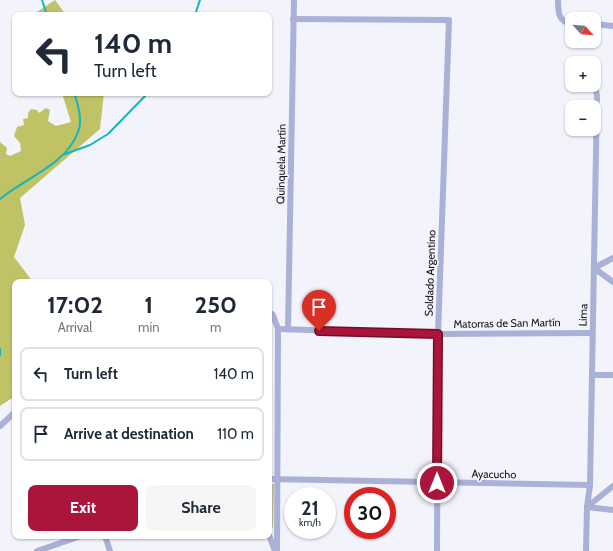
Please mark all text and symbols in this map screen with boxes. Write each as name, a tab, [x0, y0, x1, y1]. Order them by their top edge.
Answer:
north arrow	[565, 12, 601, 48]
map controls	[565, 12, 601, 136]
text: 140 m	[94, 26, 172, 60]
icon: left	[28, 28, 80, 80]
button: +	[565, 56, 601, 92]
text: Turn left	[94, 60, 157, 82]
button: −	[565, 100, 601, 136]
street label: Quinquela Martín	[273, 124, 289, 204]
street label: Soldado Argentino	[421, 229, 439, 317]
text: 17:02	[47, 290, 103, 319]
text: 1	[144, 290, 153, 319]
text: 250	[194, 290, 237, 319]
pin	[302, 290, 336, 331]
icon: arrive	[308, 296, 330, 318]
street label: Lima	[576, 303, 590, 327]
street label: Matorras de San Martín	[453, 315, 561, 331]
text: Arrival	[58, 319, 92, 335]
text: min	[138, 319, 159, 335]
text: m	[210, 319, 221, 335]
icon: left	[30, 363, 52, 385]
text: Turn left	[64, 365, 118, 383]
text: 140 m	[213, 365, 254, 383]
icon: arrive	[30, 423, 52, 445]
text: Arrive at destination	[64, 425, 194, 443]
text: 110 m	[217, 425, 254, 443]
position arrow	[416, 462, 458, 504]
street label: Ayacucho	[471, 467, 517, 481]
button: Exit	[28, 485, 138, 531]
button: Share	[146, 485, 256, 531]
speed limit sign: 30	[344, 487, 396, 539]
text: 21	[301, 496, 319, 520]
text: km/h	[299, 516, 321, 529]

